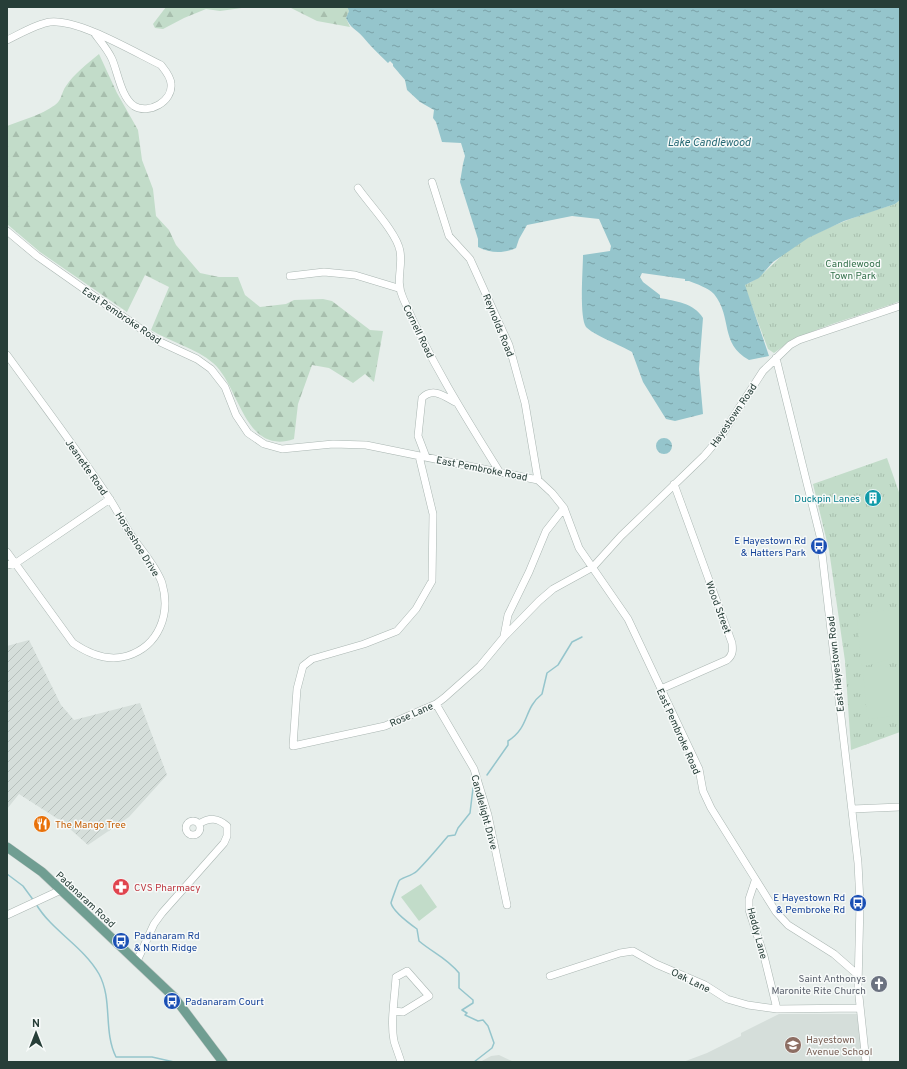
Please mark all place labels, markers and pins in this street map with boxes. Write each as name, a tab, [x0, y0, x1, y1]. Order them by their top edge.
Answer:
building icon: Duckpin Lanes	[863, 488, 883, 508]
place label: Duckpin Lanes	[794, 493, 860, 506]
place label: E Hayestown Rd & Hatters Park	[734, 535, 806, 560]
bus stop icon: E Hayestown Rd & Hatters Park	[809, 536, 829, 556]
restaurant icon: The Mango Tree	[32, 814, 52, 834]
place label: The Mango Tree	[55, 819, 126, 832]
pharmacy icon: CVS Pharmacy	[111, 877, 131, 897]
place label: CVS Pharmacy	[134, 882, 201, 895]
place label: E Hayestown Rd & Pembroke Rd	[773, 892, 845, 917]
bus stop icon: E Hayestown Rd & Pembroke Rd	[848, 893, 868, 913]
place label: Padanaram Rd & North Ridge	[134, 930, 200, 955]
bus stop icon: Padanaram Rd & North Ridge	[111, 931, 131, 951]
place label: Saint Anthonys Maronite Rite Church	[771, 973, 866, 998]
church icon: Saint Anthonys Maronite Rite Church	[869, 974, 889, 994]
bus stop icon: Padanaram Court	[162, 991, 182, 1011]
place label: Padanaram Court	[185, 996, 264, 1009]
place label: Hayestown Avenue School	[806, 1034, 872, 1059]
school or university icon: Hayestown Avenue School	[783, 1035, 803, 1055]

